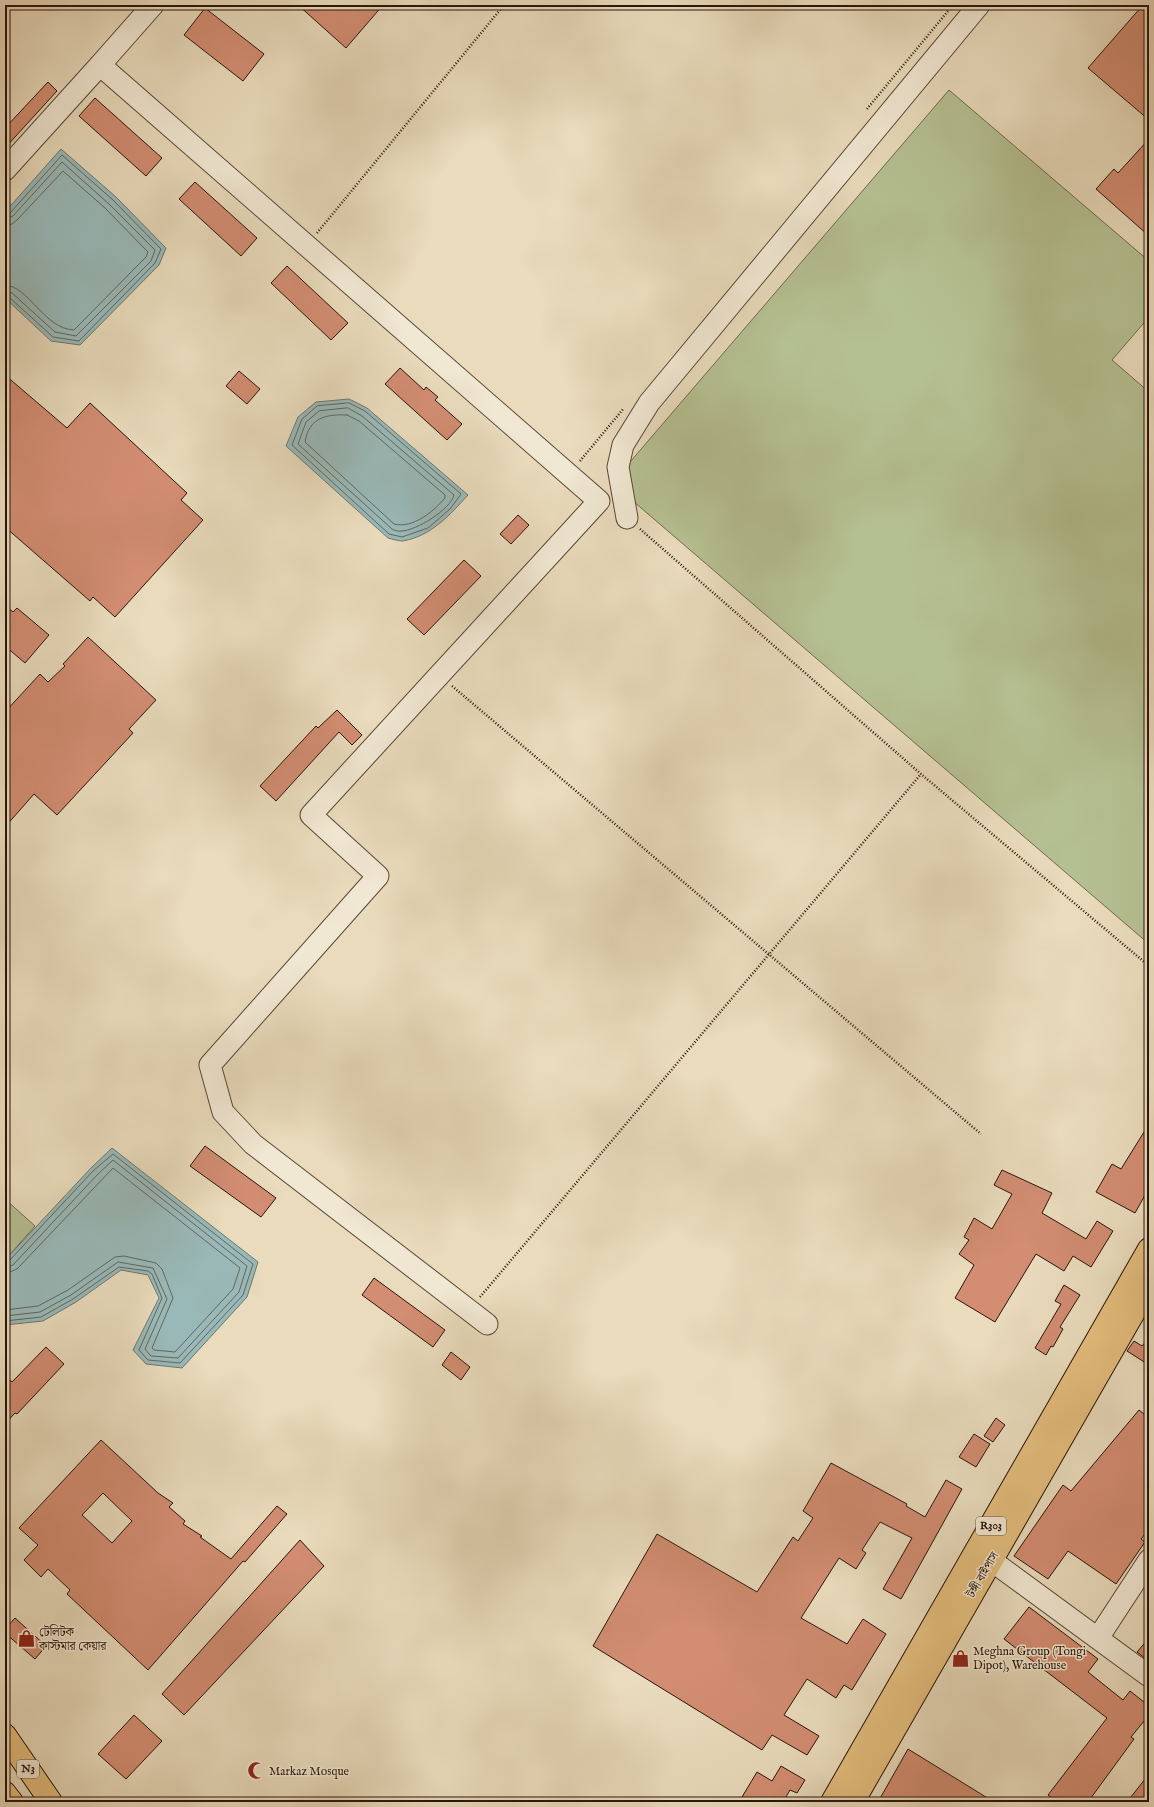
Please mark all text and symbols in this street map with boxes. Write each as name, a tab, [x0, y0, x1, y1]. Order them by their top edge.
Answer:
road number: R303	[976, 1517, 1006, 1535]
street label: টঙ্গী বাইপাস	[963, 1548, 1002, 1601]
place label: টেলিটক কাস্টমার কেয়ার	[38, 1624, 107, 1654]
shop icon: টেলিটক কাস্টমার কেয়ার	[16, 1629, 36, 1649]
place label: Meghna Group (Tongi Dipot), Warehouse	[973, 1644, 1086, 1674]
shop icon: Meghna Group (Tongi Dipot), Warehouse	[950, 1648, 970, 1668]
road number: N3	[17, 1760, 39, 1778]
mosque icon: Markaz Mosque	[246, 1761, 266, 1781]
place label: Markaz Mosque	[269, 1764, 350, 1780]

